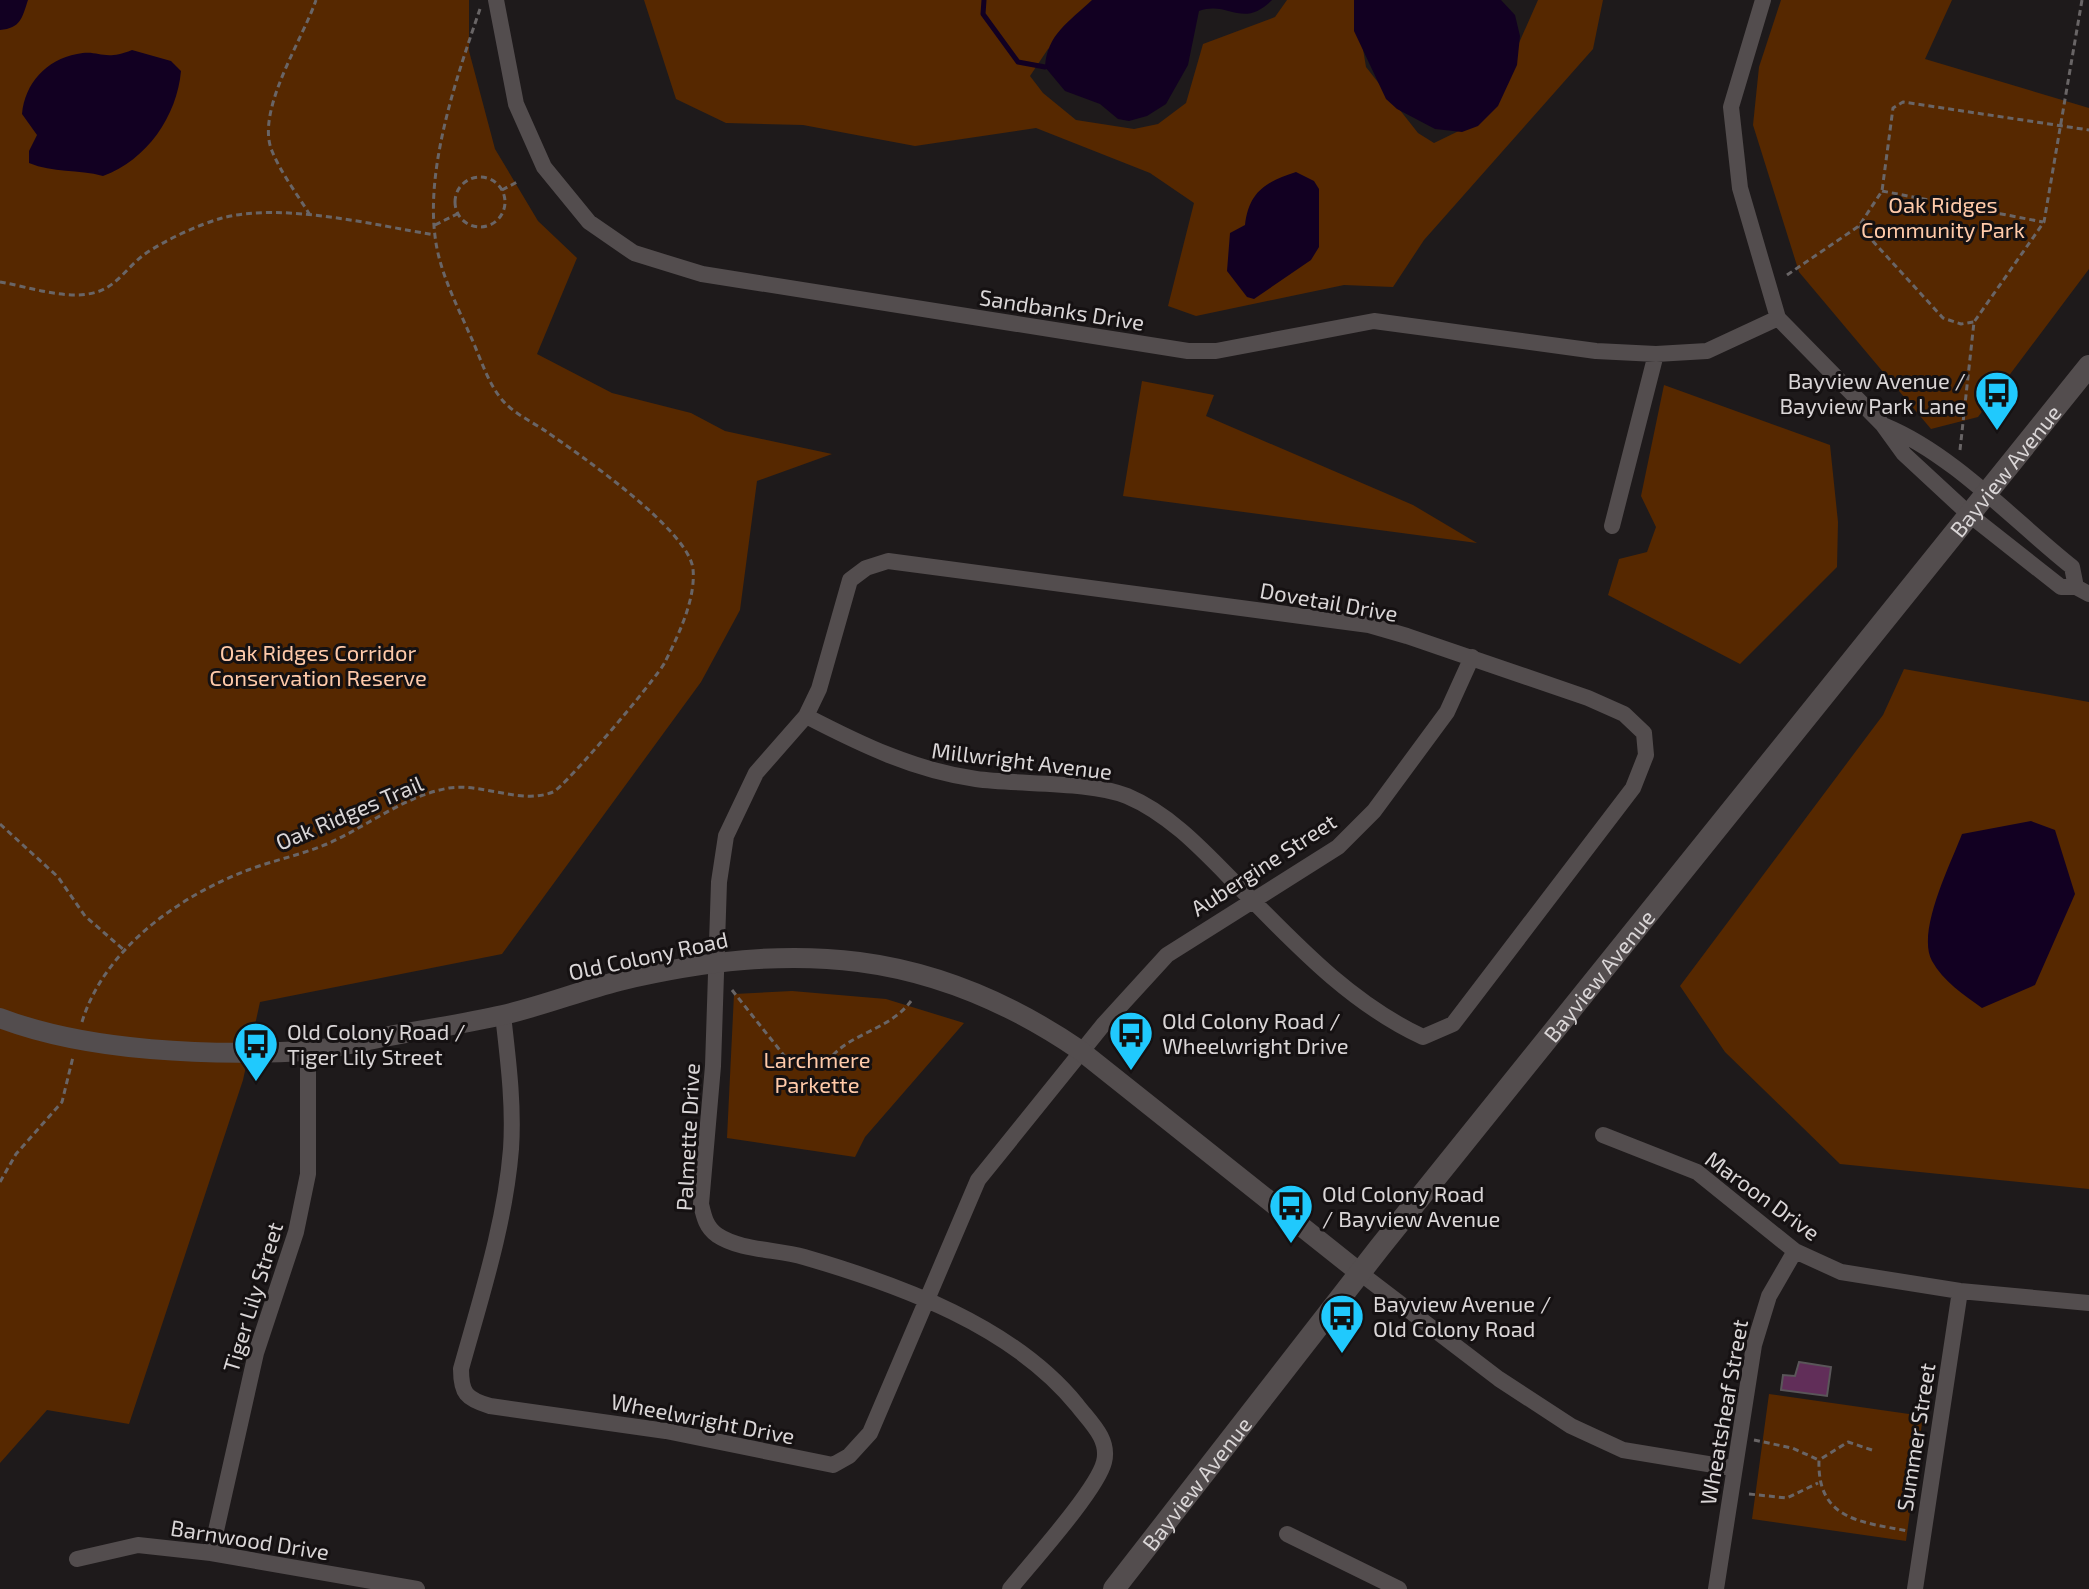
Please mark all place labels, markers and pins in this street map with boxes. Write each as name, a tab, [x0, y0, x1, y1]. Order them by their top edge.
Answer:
place label: Bayview Avenue / Bayview Park Lane	[1779, 367, 1966, 418]
bus stop icon: Bayview Avenue / Bayview Park Lane	[1973, 369, 2021, 432]
place label: Old Colony Road / Wheelwright Drive	[1162, 1007, 1348, 1058]
bus stop icon: Old Colony Road / Wheelwright Drive	[1107, 1009, 1155, 1072]
place label: Old Colony Road / Tiger Lily Street	[287, 1018, 466, 1069]
bus stop icon: Old Colony Road / Tiger Lily Street	[232, 1020, 280, 1083]
place label: Old Colony Road / Bayview Avenue	[1322, 1180, 1500, 1231]
bus stop icon: Old Colony Road / Bayview Avenue	[1267, 1182, 1315, 1245]
place label: Bayview Avenue / Old Colony Road	[1373, 1290, 1551, 1341]
bus stop icon: Bayview Avenue / Old Colony Road	[1318, 1292, 1366, 1355]

